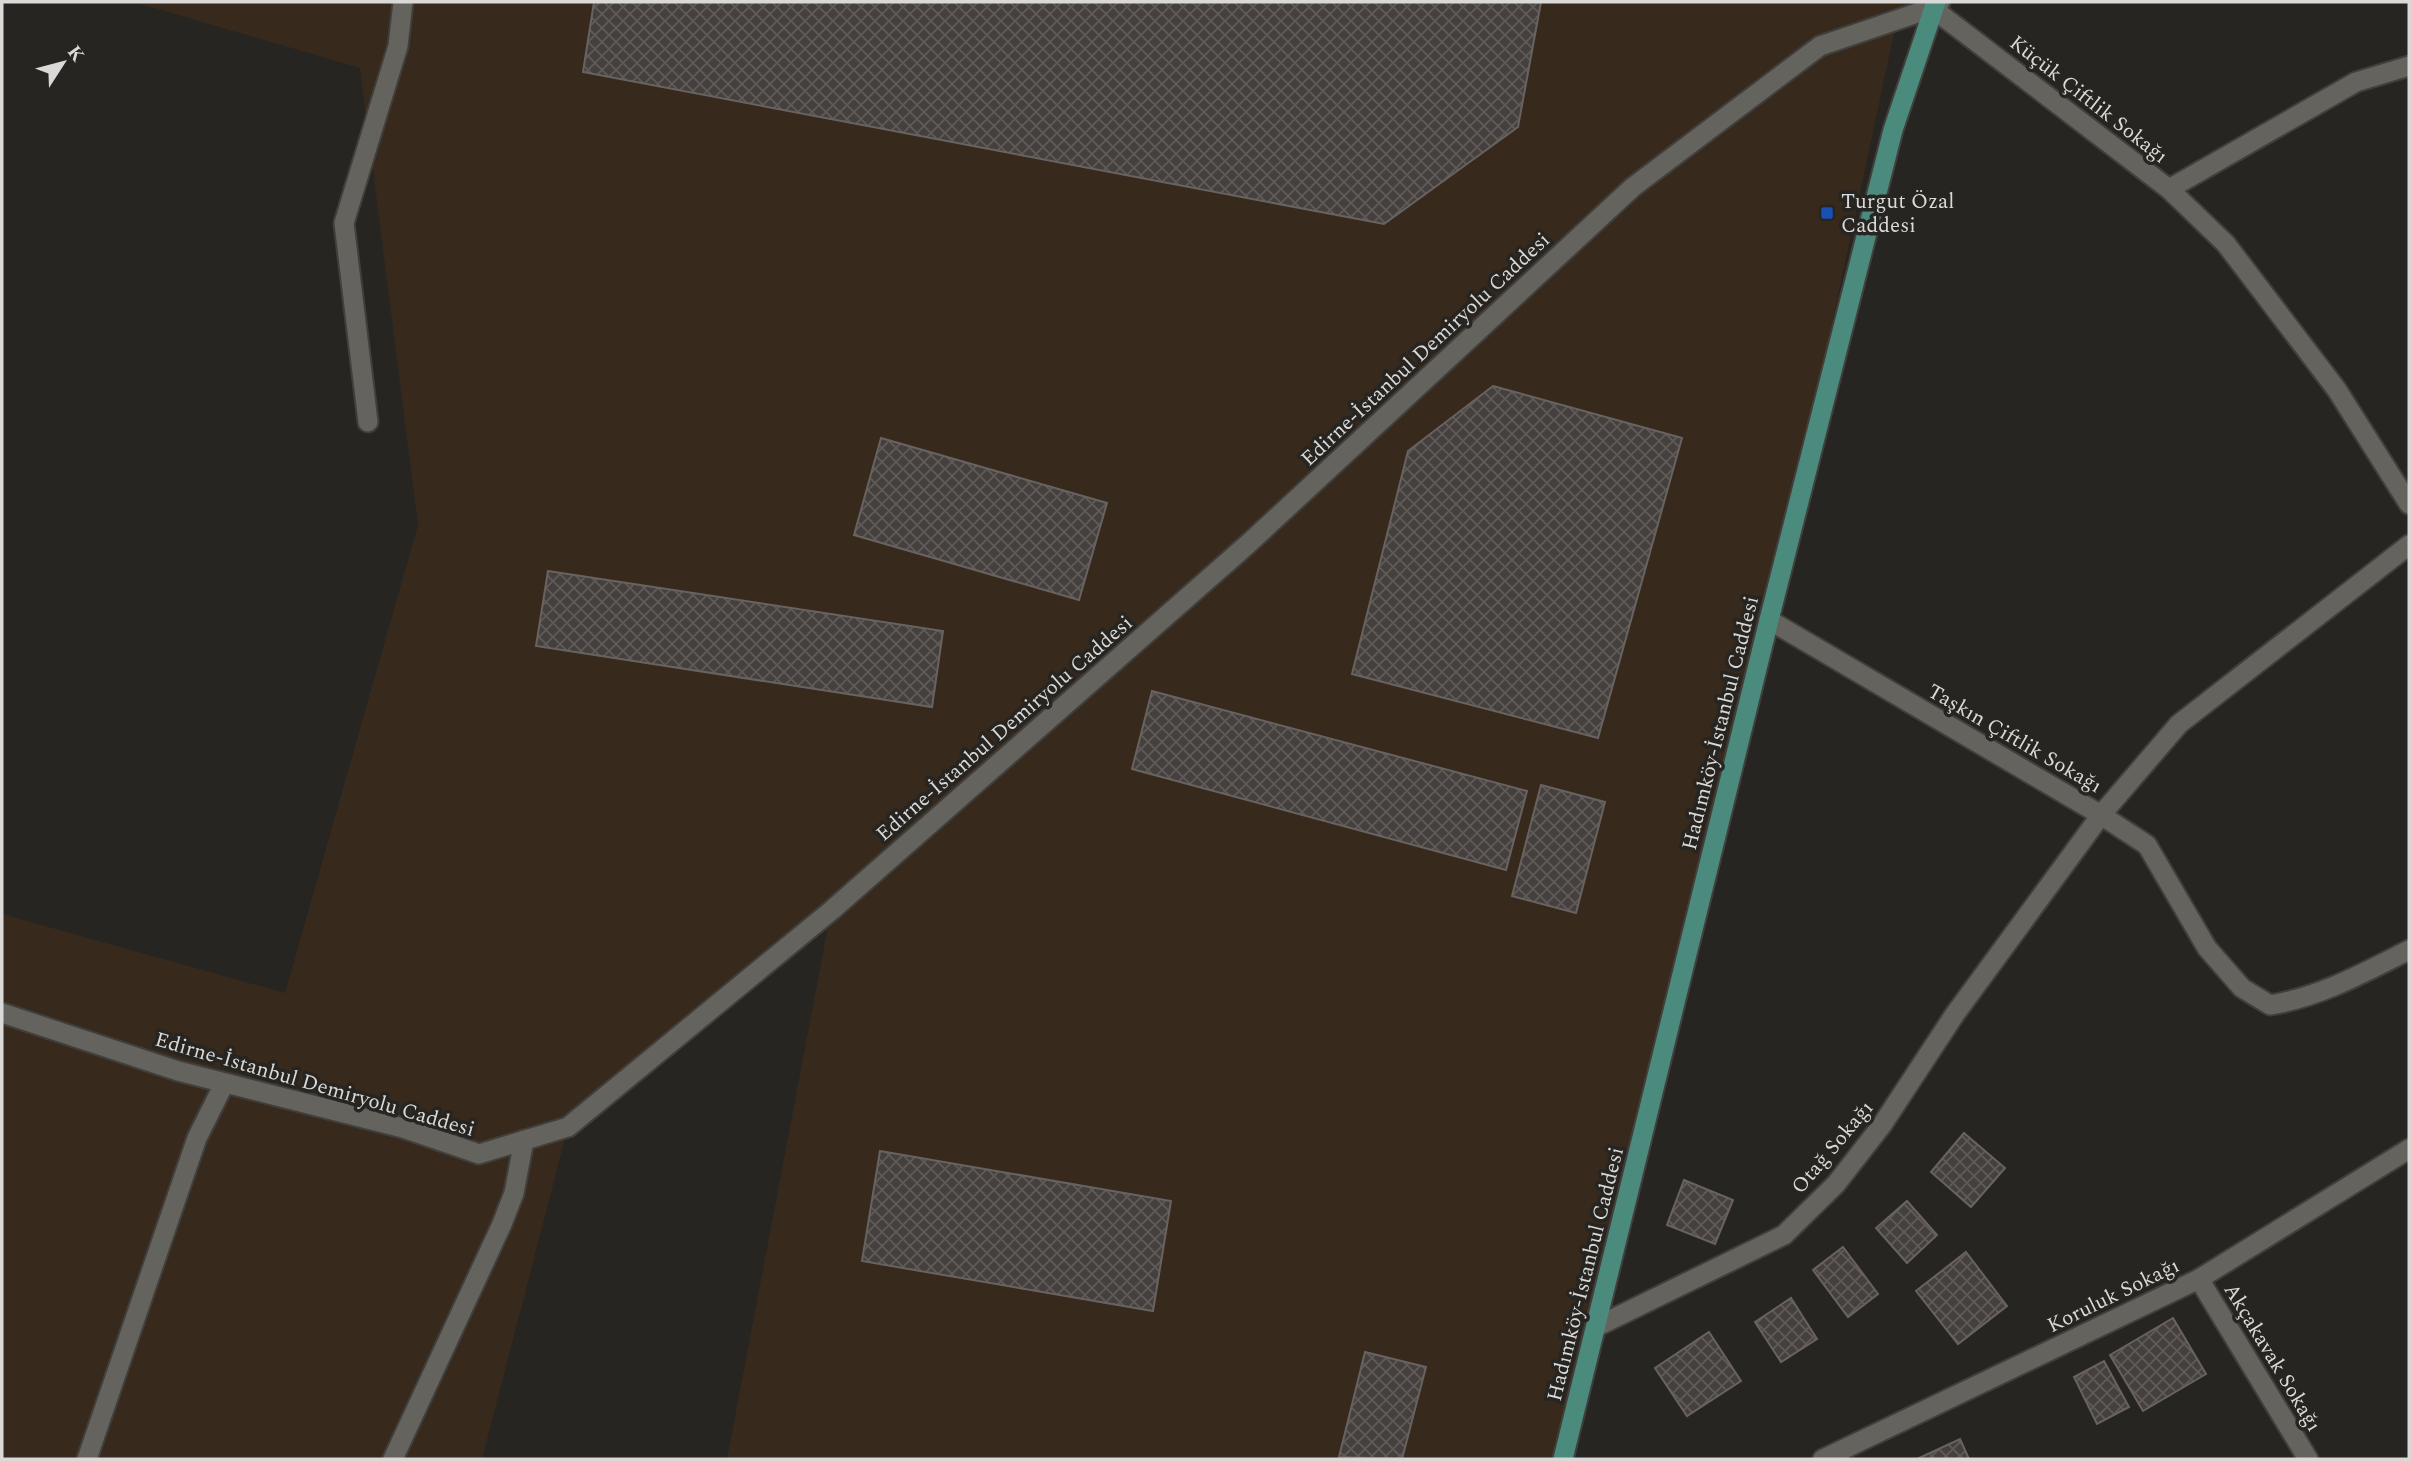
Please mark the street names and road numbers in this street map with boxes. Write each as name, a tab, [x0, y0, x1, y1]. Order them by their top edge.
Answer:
street label: Küçük Çiftlik Sokağı	[2002, 28, 2175, 172]
street label: Edirne-İstanbul Demiryolu Caddesi	[1294, 225, 1558, 474]
street label: Hadımköy-İstanbul Caddesi	[1674, 593, 1768, 854]
street label: Edirne-İstanbul Demiryolu Caddesi	[869, 608, 1140, 850]
street label: Taşkın Çiftlik Sokağı	[1921, 676, 2108, 802]
street label: Edirne-İstanbul Demiryolu Caddesi	[151, 1024, 478, 1146]
street label: Otağ Sokağı	[1784, 1094, 1882, 1202]
street label: Hadımköy-İstanbul Caddesi	[1539, 1144, 1633, 1405]
street label: Koruluk Sokağı	[2042, 1250, 2185, 1342]
street label: Akçakavak Sokağı	[2215, 1277, 2329, 1438]

